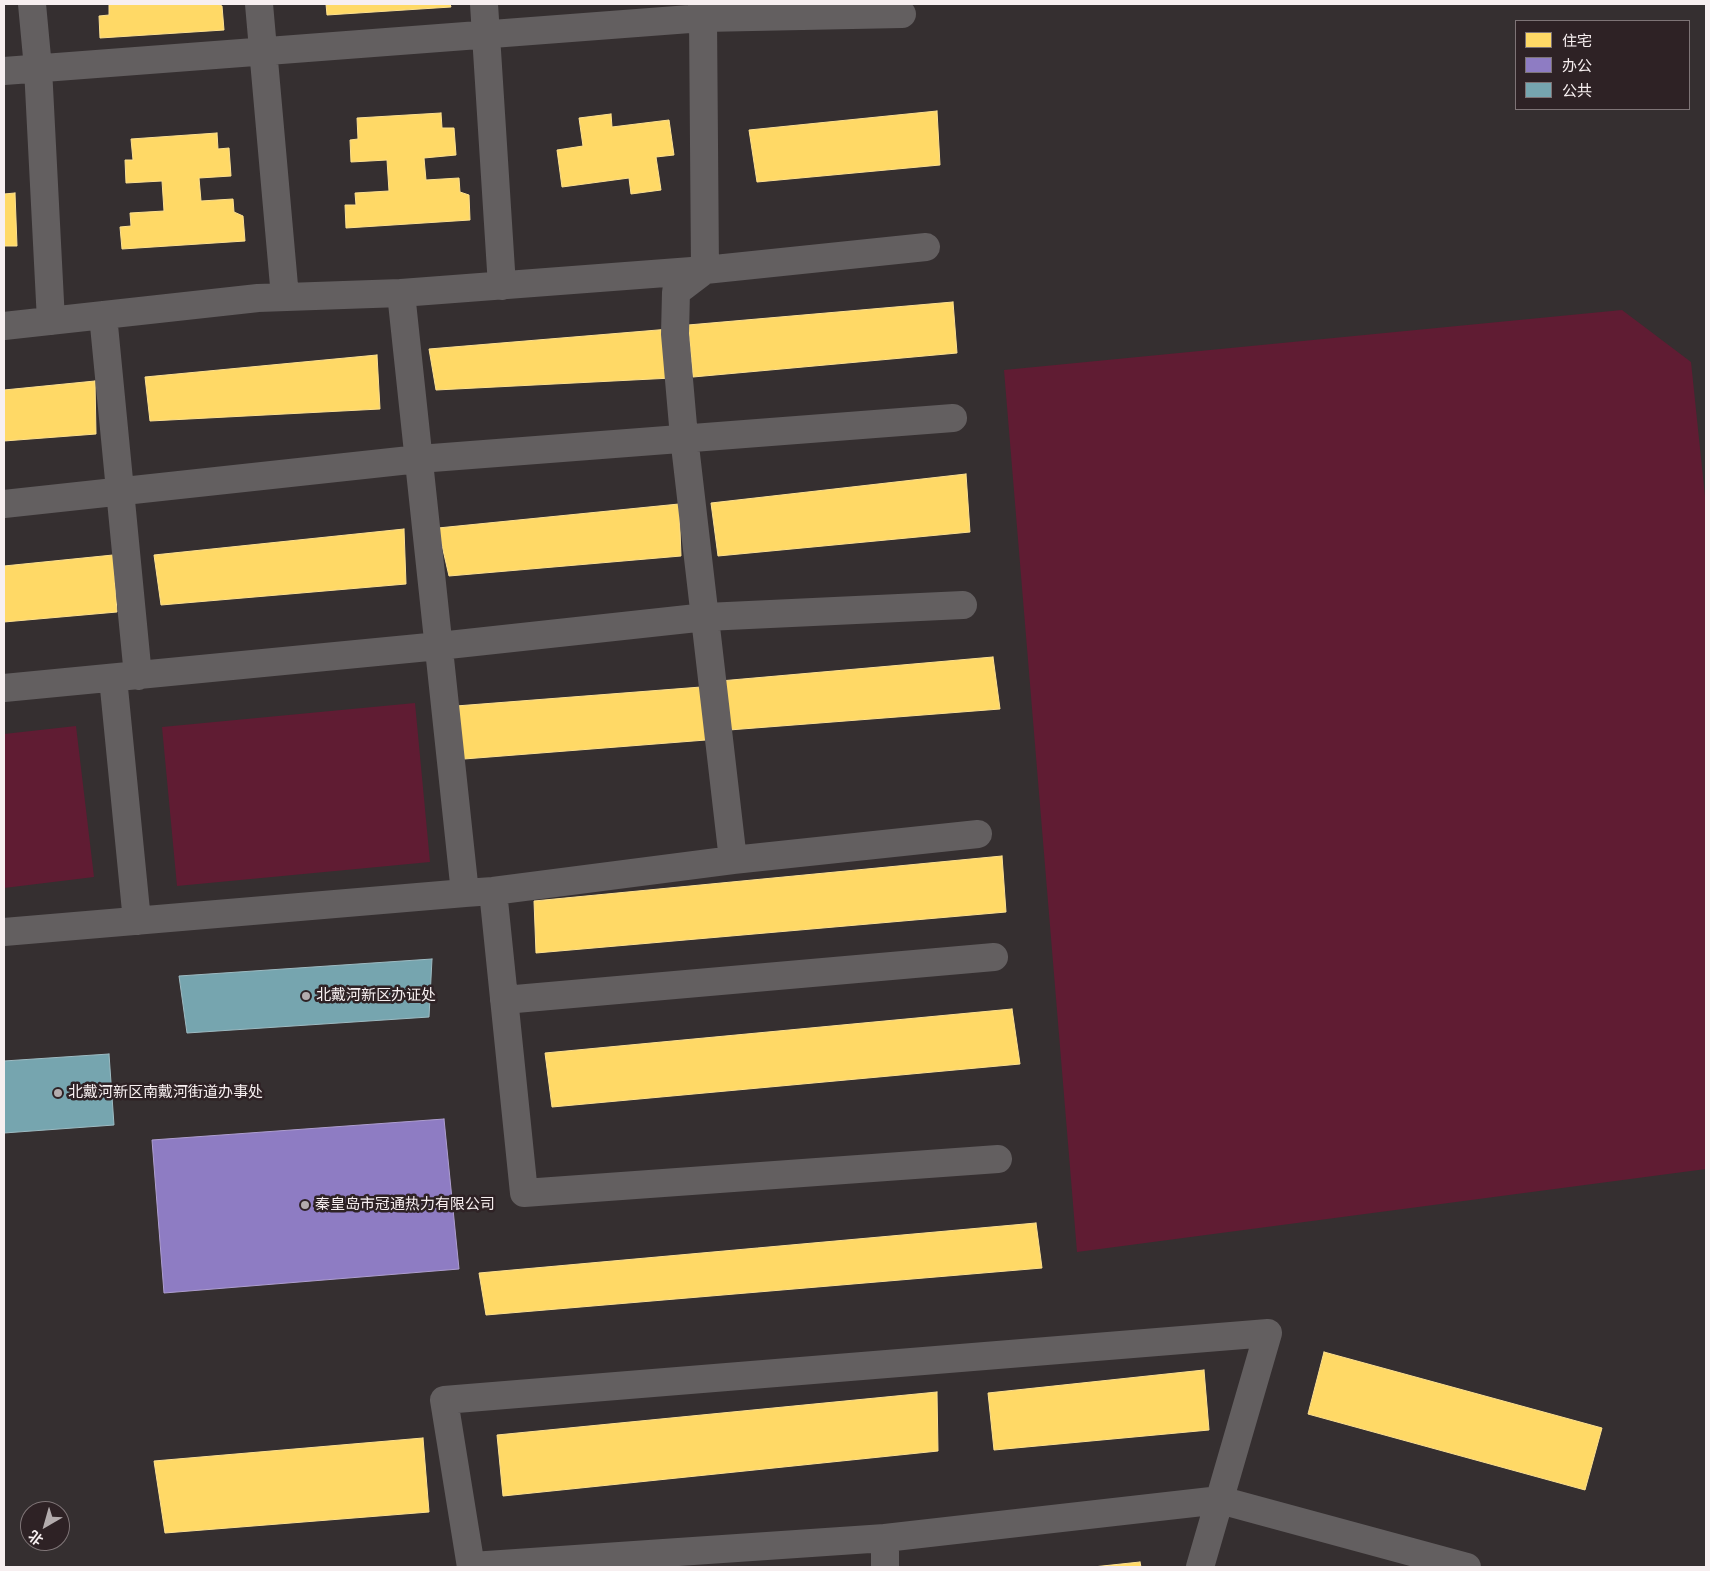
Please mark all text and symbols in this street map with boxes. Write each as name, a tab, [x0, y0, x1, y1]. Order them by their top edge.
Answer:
legend	[1515, 20, 1690, 110]
text: 住宅	[1562, 31, 1592, 51]
text: 办公	[1562, 56, 1592, 76]
text: 公共	[1562, 81, 1592, 101]
place label: 北戴河新区办证处	[316, 987, 436, 1005]
marker: 北戴河新区办证处	[300, 990, 312, 1002]
place label: 北戴河新区南戴河街道办事处	[68, 1084, 263, 1102]
marker: 北戴河新区南戴河街道办事处	[52, 1087, 64, 1099]
place label: 秦皇岛市冠通热力有限公司	[315, 1196, 495, 1214]
marker: 秦皇岛市冠通热力有限公司	[299, 1199, 311, 1211]
north arrow	[20, 1501, 70, 1551]
text: 北	[25, 1526, 47, 1549]

